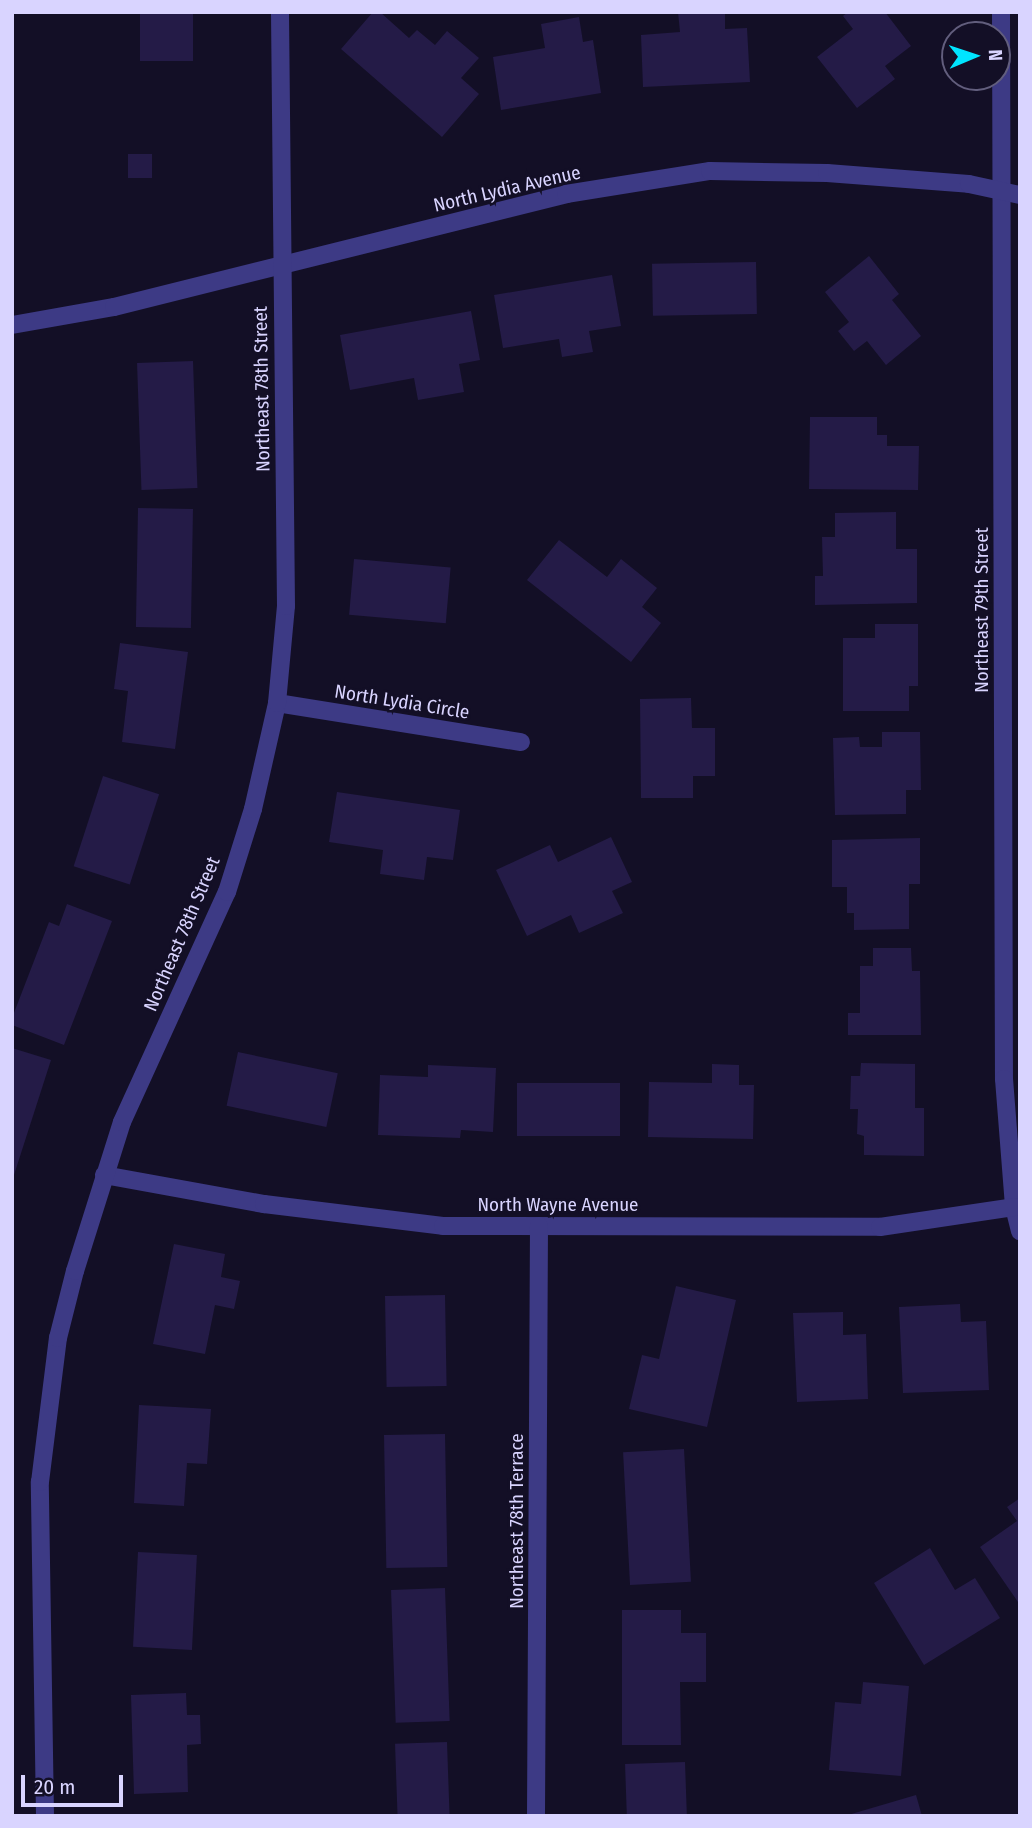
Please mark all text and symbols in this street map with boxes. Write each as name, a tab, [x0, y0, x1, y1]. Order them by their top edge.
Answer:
north arrow	[941, 21, 1011, 91]
text: N	[984, 49, 1007, 61]
street label: North Lydia Avenue	[431, 161, 583, 217]
street label: Northeast 78th Street	[249, 306, 275, 472]
street label: Northeast 79th Street	[971, 527, 993, 693]
street label: North Lydia Circle	[333, 680, 471, 724]
street label: Northeast 78th Street	[139, 853, 225, 1015]
street label: North Wayne Avenue	[478, 1194, 638, 1216]
street label: Northeast 78th Terrace	[506, 1433, 528, 1609]
scale bar	[24, 1762, 126, 1806]
text: 20 m	[34, 1774, 75, 1800]

